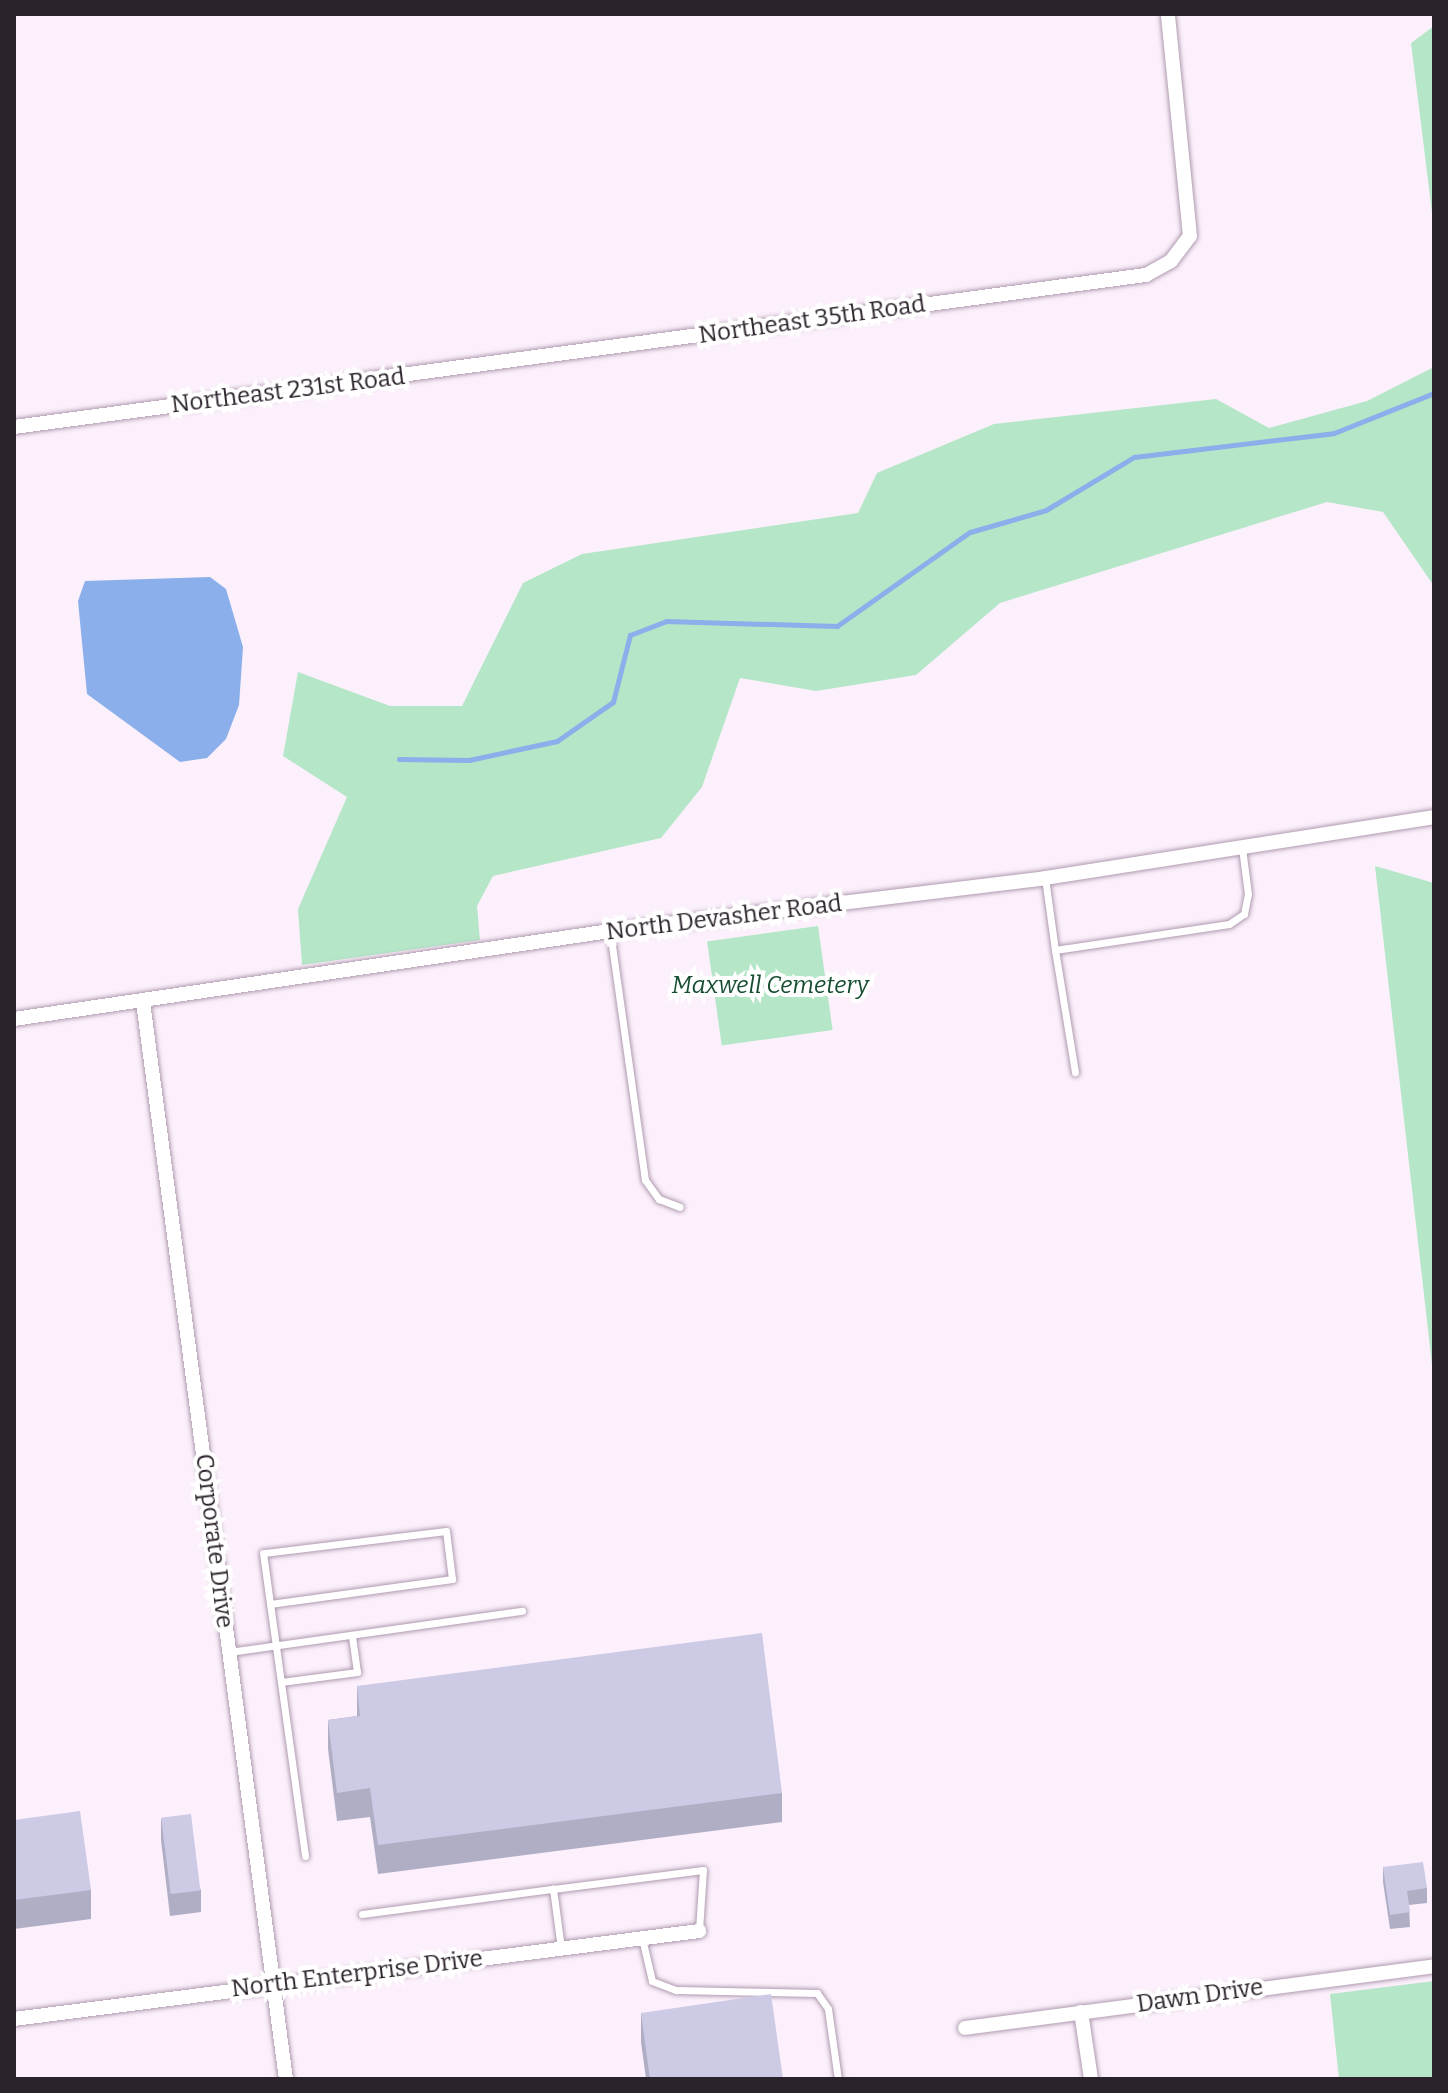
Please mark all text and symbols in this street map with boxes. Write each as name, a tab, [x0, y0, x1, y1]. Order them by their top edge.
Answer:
street label: Northeast 35th Road	[697, 290, 927, 350]
street label: Northeast 231st Road	[169, 362, 407, 420]
street label: North Devasher Road	[604, 889, 844, 947]
park label: Maxwell Cemetery	[671, 972, 869, 1000]
street label: Corporate Drive	[189, 1452, 239, 1630]
street label: North Enterprise Drive	[230, 1944, 484, 2004]
street label: Dawn Drive	[1135, 1973, 1265, 2019]

